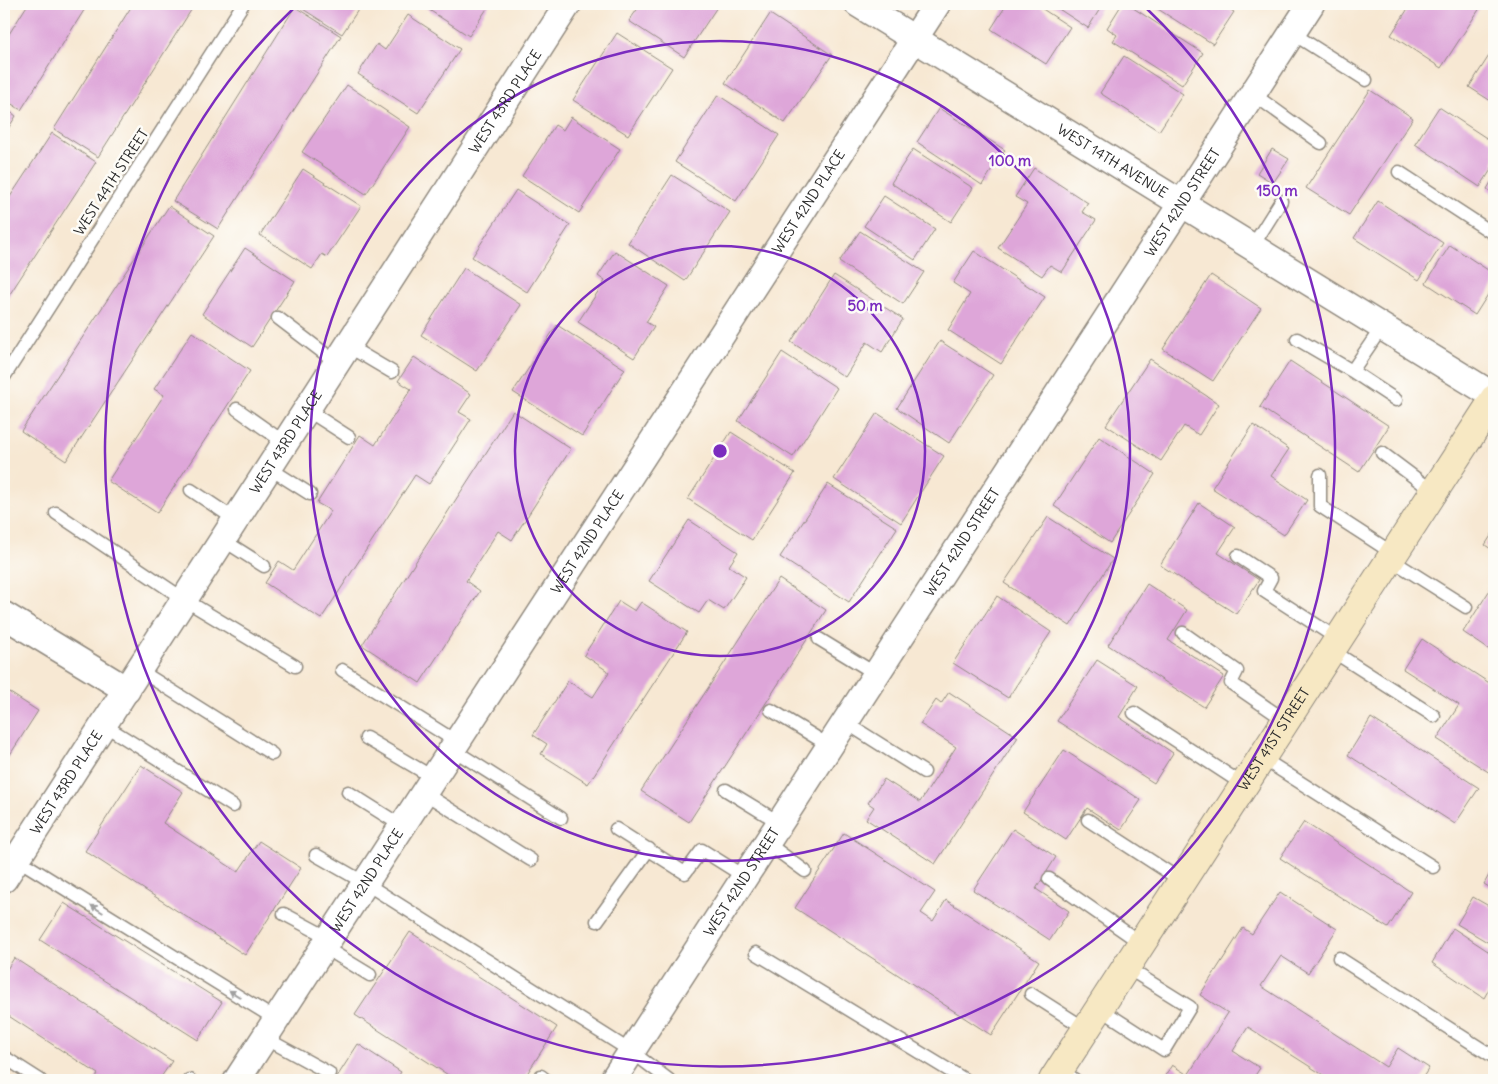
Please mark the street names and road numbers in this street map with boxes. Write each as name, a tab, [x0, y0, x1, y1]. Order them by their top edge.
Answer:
street label: WEST 43RD PLACE	[465, 46, 545, 157]
street label: WEST 14TH AVENUE	[1054, 120, 1171, 202]
street label: WEST 44TH STREET	[70, 125, 152, 239]
street label: WEST 42ND STREET	[1140, 145, 1224, 260]
street label: WEST 42ND PLACE	[768, 146, 849, 257]
street label: WEST 43RD PLACE	[246, 387, 326, 497]
street label: WEST 42ND STREET	[920, 485, 1004, 600]
street label: WEST 42ND PLACE	[547, 486, 627, 597]
street label: WEST 41ST STREET	[1234, 684, 1314, 794]
street label: WEST 43RD PLACE	[26, 727, 106, 838]
street label: WEST 42ND STREET	[700, 824, 783, 940]
street label: WEST 42ND PLACE	[326, 825, 407, 936]

